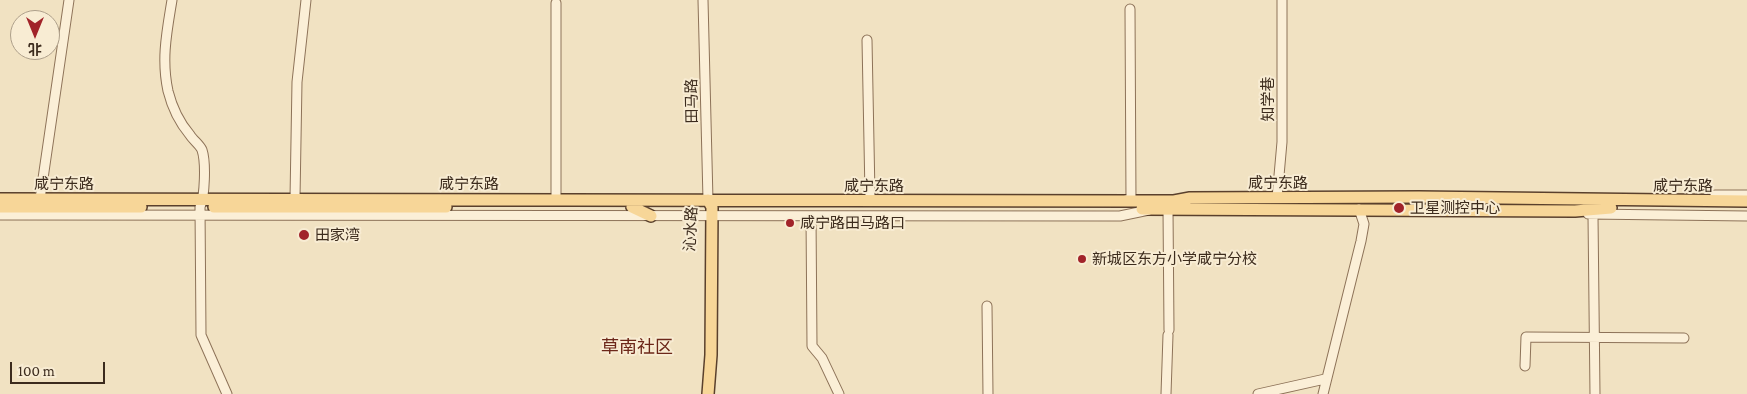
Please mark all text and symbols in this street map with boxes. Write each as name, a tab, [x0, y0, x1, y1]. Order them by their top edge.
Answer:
north arrow	[10, 10, 60, 60]
text: 北	[28, 41, 42, 57]
street label: 知学巷	[1259, 77, 1277, 121]
street label: 田马路	[683, 78, 701, 124]
street label: 咸宁东路	[1248, 174, 1308, 192]
street label: 咸宁东路	[34, 175, 94, 193]
street label: 咸宁东路	[439, 175, 499, 193]
street label: 咸宁东路	[844, 177, 904, 195]
street label: 咸宁东路	[1653, 177, 1713, 195]
place label: 卫星测控中心	[1410, 199, 1500, 217]
marker: 卫星测控中心	[1392, 201, 1406, 215]
street label: 沁水路	[681, 206, 701, 252]
place label: 咸宁路田马路口	[800, 214, 905, 232]
marker: 咸宁路田马路口	[784, 217, 796, 229]
place label: 田家湾	[315, 226, 360, 244]
marker: 田家湾	[297, 228, 311, 242]
place label: 新城区东方小学咸宁分校	[1092, 250, 1257, 268]
marker: 新城区东方小学咸宁分校	[1076, 253, 1088, 265]
district label: 草南社区	[601, 336, 673, 358]
scale bar	[12, 352, 108, 384]
text: 100 m	[18, 363, 55, 379]

